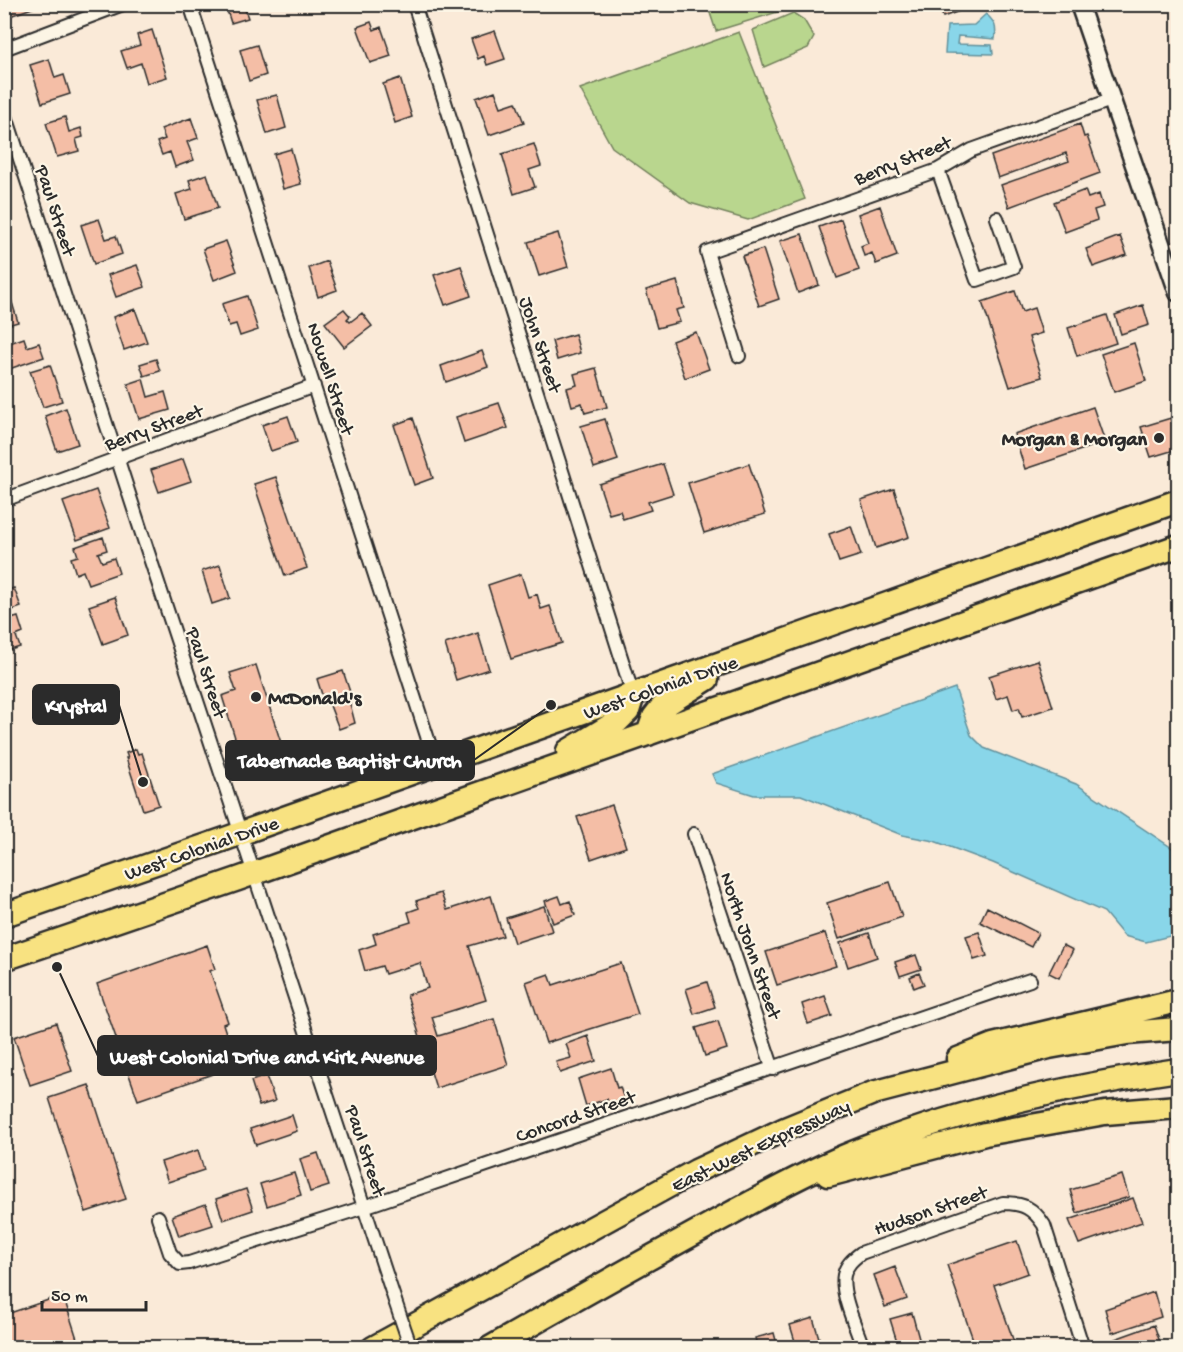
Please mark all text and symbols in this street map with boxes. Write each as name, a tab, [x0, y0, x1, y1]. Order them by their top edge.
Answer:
street label: Berry Street	[850, 132, 957, 193]
street label: Paul Street	[28, 162, 80, 261]
street label: John Street	[512, 294, 566, 398]
street label: Nowell Street	[300, 320, 358, 440]
street label: Berry Street	[101, 400, 208, 458]
place label: Morgan & Morgan	[1002, 430, 1147, 453]
marker: Morgan & Morgan	[1152, 431, 1166, 445]
street label: Paul Street	[179, 624, 231, 723]
street label: West Colonial Drive	[581, 652, 742, 726]
callout: Krystal	[33, 685, 119, 724]
place label: McDonald's	[268, 689, 363, 712]
marker: McDonald's	[249, 690, 263, 704]
text: Krystal	[44, 696, 107, 721]
callout: Tabernacle Baptist Church	[226, 741, 474, 780]
text: Tabernacle Baptist Church	[236, 751, 463, 776]
street label: West Colonial Drive	[122, 813, 283, 887]
street label: North John Street	[713, 870, 785, 1024]
callout: West Colonial Drive and Kirk Avenue	[98, 1036, 436, 1075]
text: West Colonial Drive and Kirk Avenue	[109, 1047, 425, 1072]
street label: Concord Street	[513, 1087, 641, 1149]
street label: East-West Expressway	[669, 1096, 855, 1199]
street label: Paul Street	[338, 1102, 390, 1201]
street label: Hudson Street	[872, 1182, 992, 1242]
scale bar	[42, 1274, 146, 1312]
text: 50 m	[51, 1287, 88, 1308]

